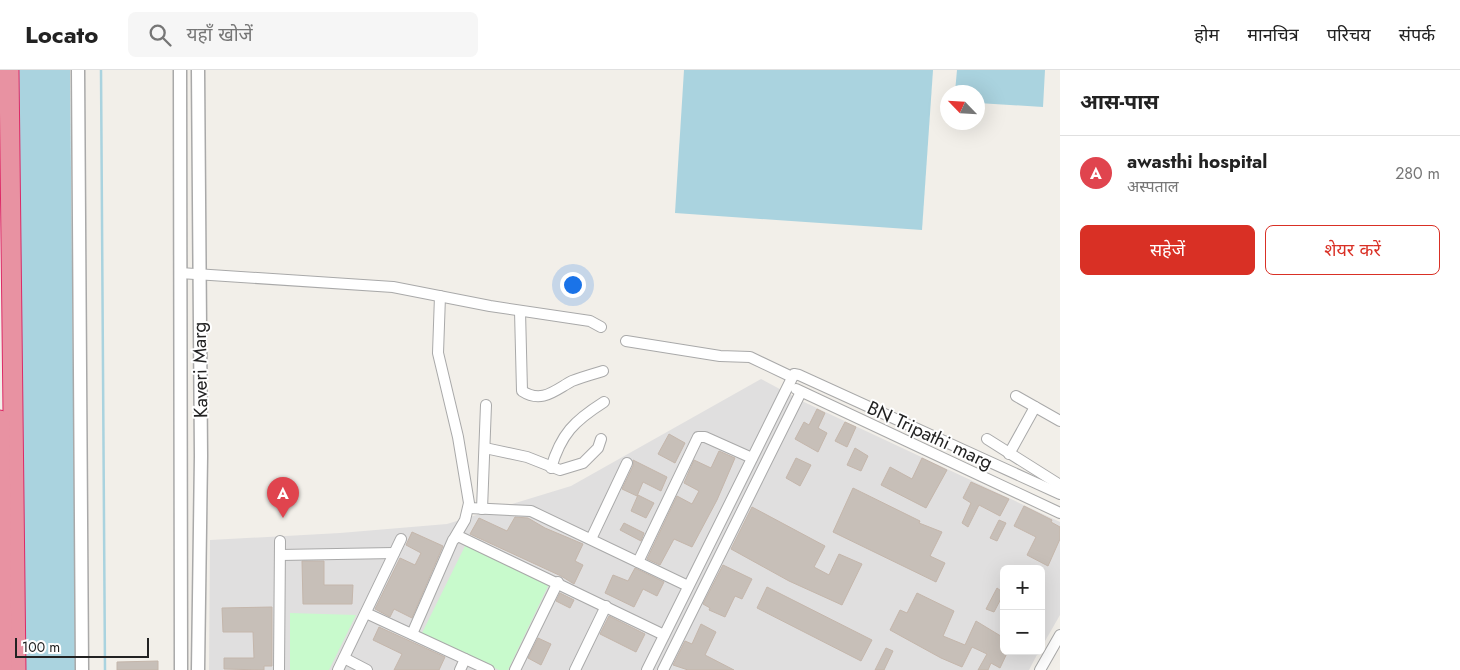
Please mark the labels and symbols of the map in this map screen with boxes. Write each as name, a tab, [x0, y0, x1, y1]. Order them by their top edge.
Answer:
north arrow	[940, 85, 985, 130]
your location	[560, 272, 586, 298]
street label: Kaveri Marg	[186, 322, 214, 418]
street label: BN Tripathi marg	[863, 394, 997, 476]
pin: A	[267, 477, 299, 518]
scale bar	[15, 635, 149, 658]

